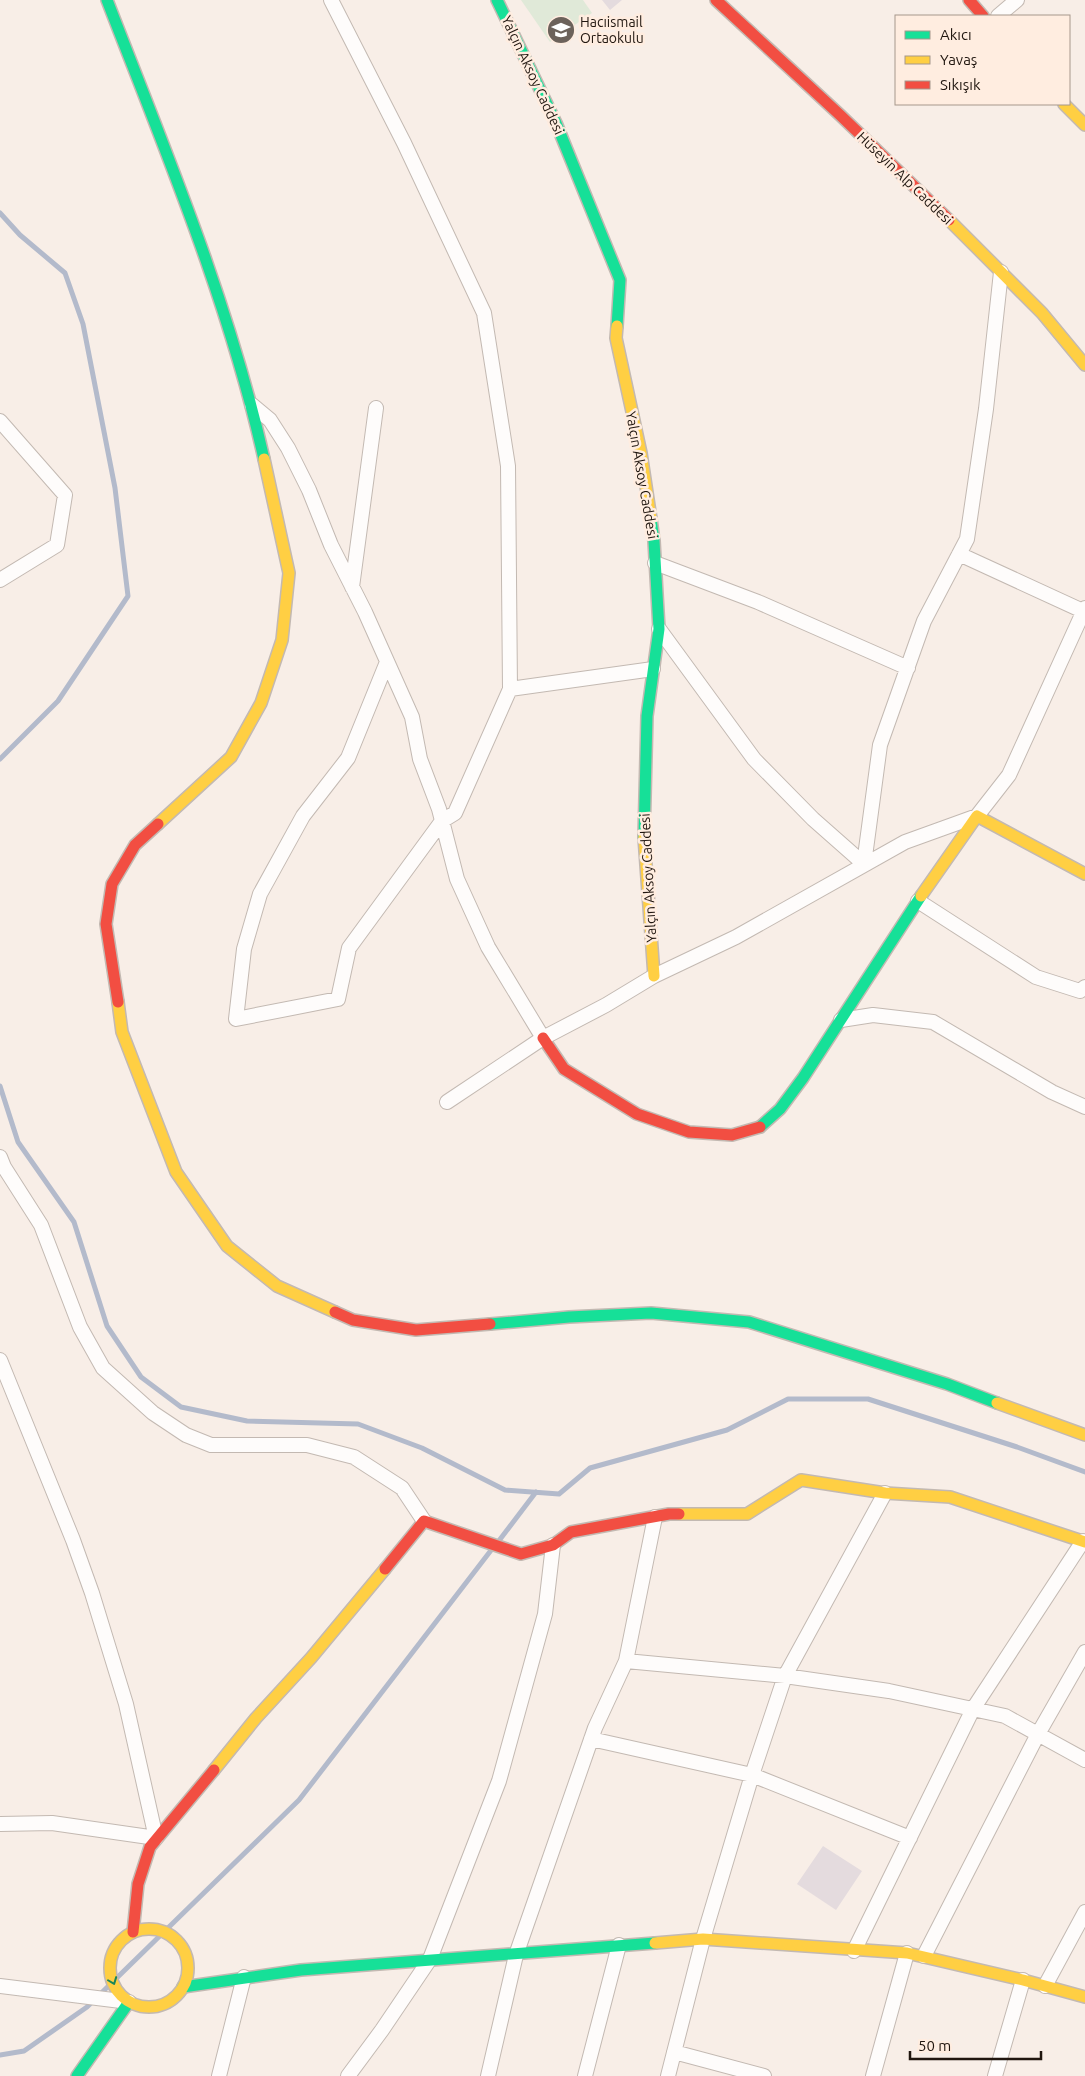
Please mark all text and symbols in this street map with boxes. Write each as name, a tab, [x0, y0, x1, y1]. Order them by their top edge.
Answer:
street label: Yalçın Aksoy Caddesi	[498, 13, 568, 137]
place label: Hacıismail Ortaokulu	[580, 14, 644, 46]
school or university icon: Hacıismail Ortaokulu	[546, 15, 576, 45]
legend	[895, 15, 1070, 105]
text: Akıcı	[940, 26, 972, 43]
text: Yavaş	[940, 51, 977, 68]
text: Sıkışık	[940, 76, 981, 93]
street label: Hüseyin Alp Caddesi	[854, 128, 956, 228]
street label: Yalçın Aksoy Caddesi	[623, 410, 661, 540]
street label: Yalçın Aksoy Caddesi	[637, 813, 659, 943]
one-way arrow	[107, 1976, 117, 1984]
scale bar	[910, 2028, 1041, 2060]
text: 50 m	[918, 2037, 951, 2054]

